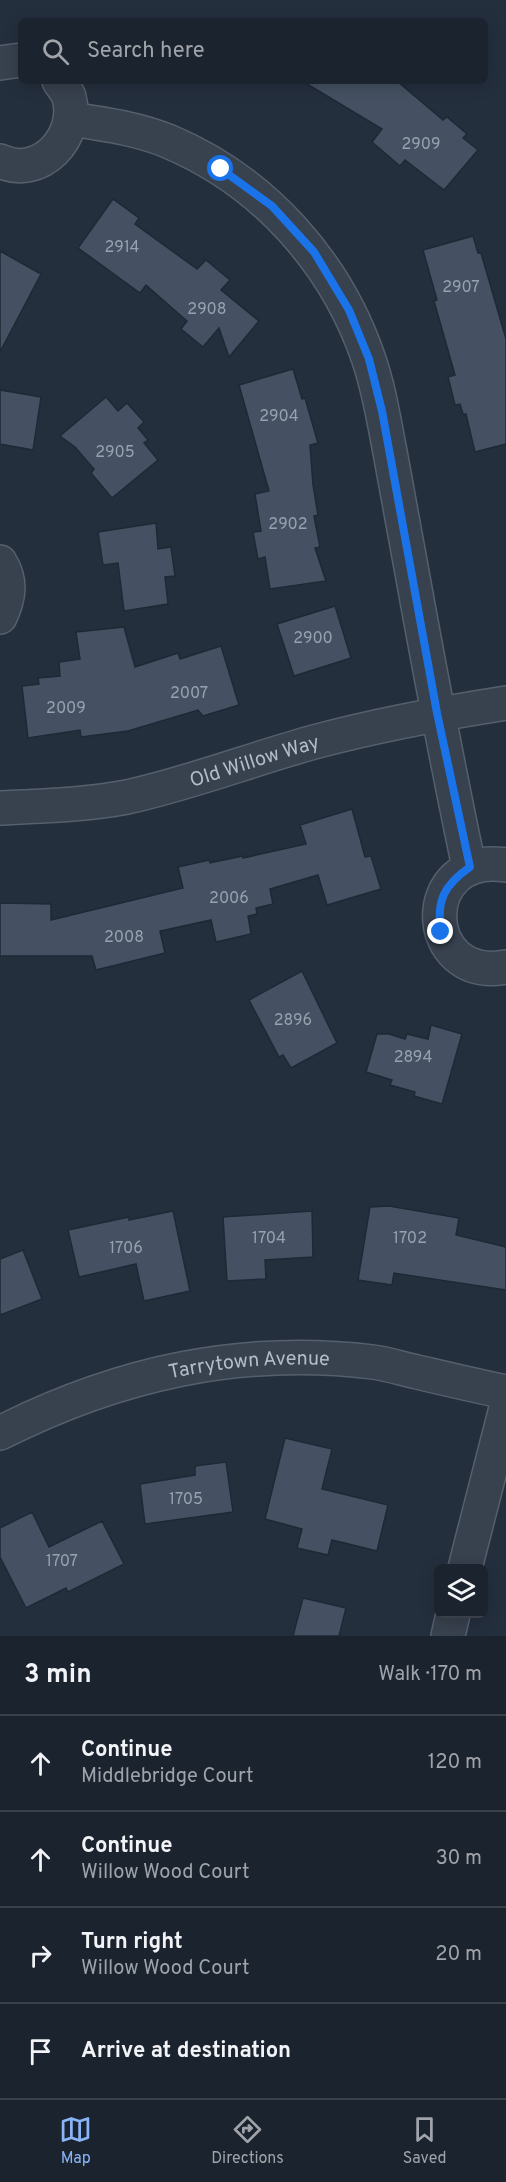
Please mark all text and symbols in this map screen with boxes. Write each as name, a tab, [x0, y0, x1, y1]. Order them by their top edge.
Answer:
search box	[18, 18, 488, 84]
icon: search	[39, 35, 72, 68]
text: Search here	[87, 38, 205, 65]
house number: 2909	[401, 135, 441, 155]
route start	[207, 155, 233, 181]
house number: 2914	[105, 238, 140, 258]
house number: 2907	[442, 278, 480, 298]
house number: 2908	[187, 300, 227, 320]
house number: 2904	[259, 407, 299, 427]
house number: 2905	[95, 443, 135, 463]
house number: 2902	[268, 515, 308, 535]
house number: 2900	[293, 629, 333, 649]
house number: 2007	[170, 684, 208, 704]
house number: 2009	[46, 699, 86, 719]
street label: Old Willow Way	[187, 730, 323, 795]
house number: 2006	[209, 889, 249, 909]
route end	[427, 918, 453, 944]
house number: 2008	[104, 928, 144, 948]
house number: 2896	[274, 1011, 312, 1031]
house number: 2894	[394, 1048, 432, 1068]
house number: 1704	[252, 1229, 286, 1249]
house number: 1702	[393, 1229, 427, 1249]
house number: 1706	[109, 1239, 143, 1259]
street label: Tarrytown Avenue	[166, 1346, 330, 1386]
house number: 1705	[169, 1490, 203, 1510]
house number: 1707	[46, 1552, 78, 1572]
map controls	[434, 1564, 488, 1618]
button: layers	[434, 1564, 488, 1618]
text: 3 min	[24, 1659, 92, 1692]
text: Walk · 170 m	[378, 1662, 482, 1688]
text: Continue	[81, 1737, 172, 1764]
icon: ahead	[24, 1747, 57, 1780]
text: 120 m	[428, 1750, 482, 1776]
text: Middlebridge Court	[81, 1764, 254, 1790]
text: Continue	[81, 1833, 172, 1860]
icon: ahead	[24, 1843, 57, 1876]
text: 30 m	[436, 1846, 482, 1872]
text: Willow Wood Court	[81, 1860, 249, 1886]
text: Turn right	[81, 1929, 183, 1956]
icon: right	[24, 1939, 57, 1972]
text: 20 m	[435, 1942, 482, 1968]
text: Willow Wood Court	[81, 1956, 249, 1982]
icon: arrive	[24, 2035, 57, 2068]
text: Arrive at destination	[81, 2038, 291, 2065]
tab: Map	[59, 2113, 92, 2169]
tab: Directions	[211, 2113, 284, 2169]
tab: Saved	[403, 2113, 447, 2169]

